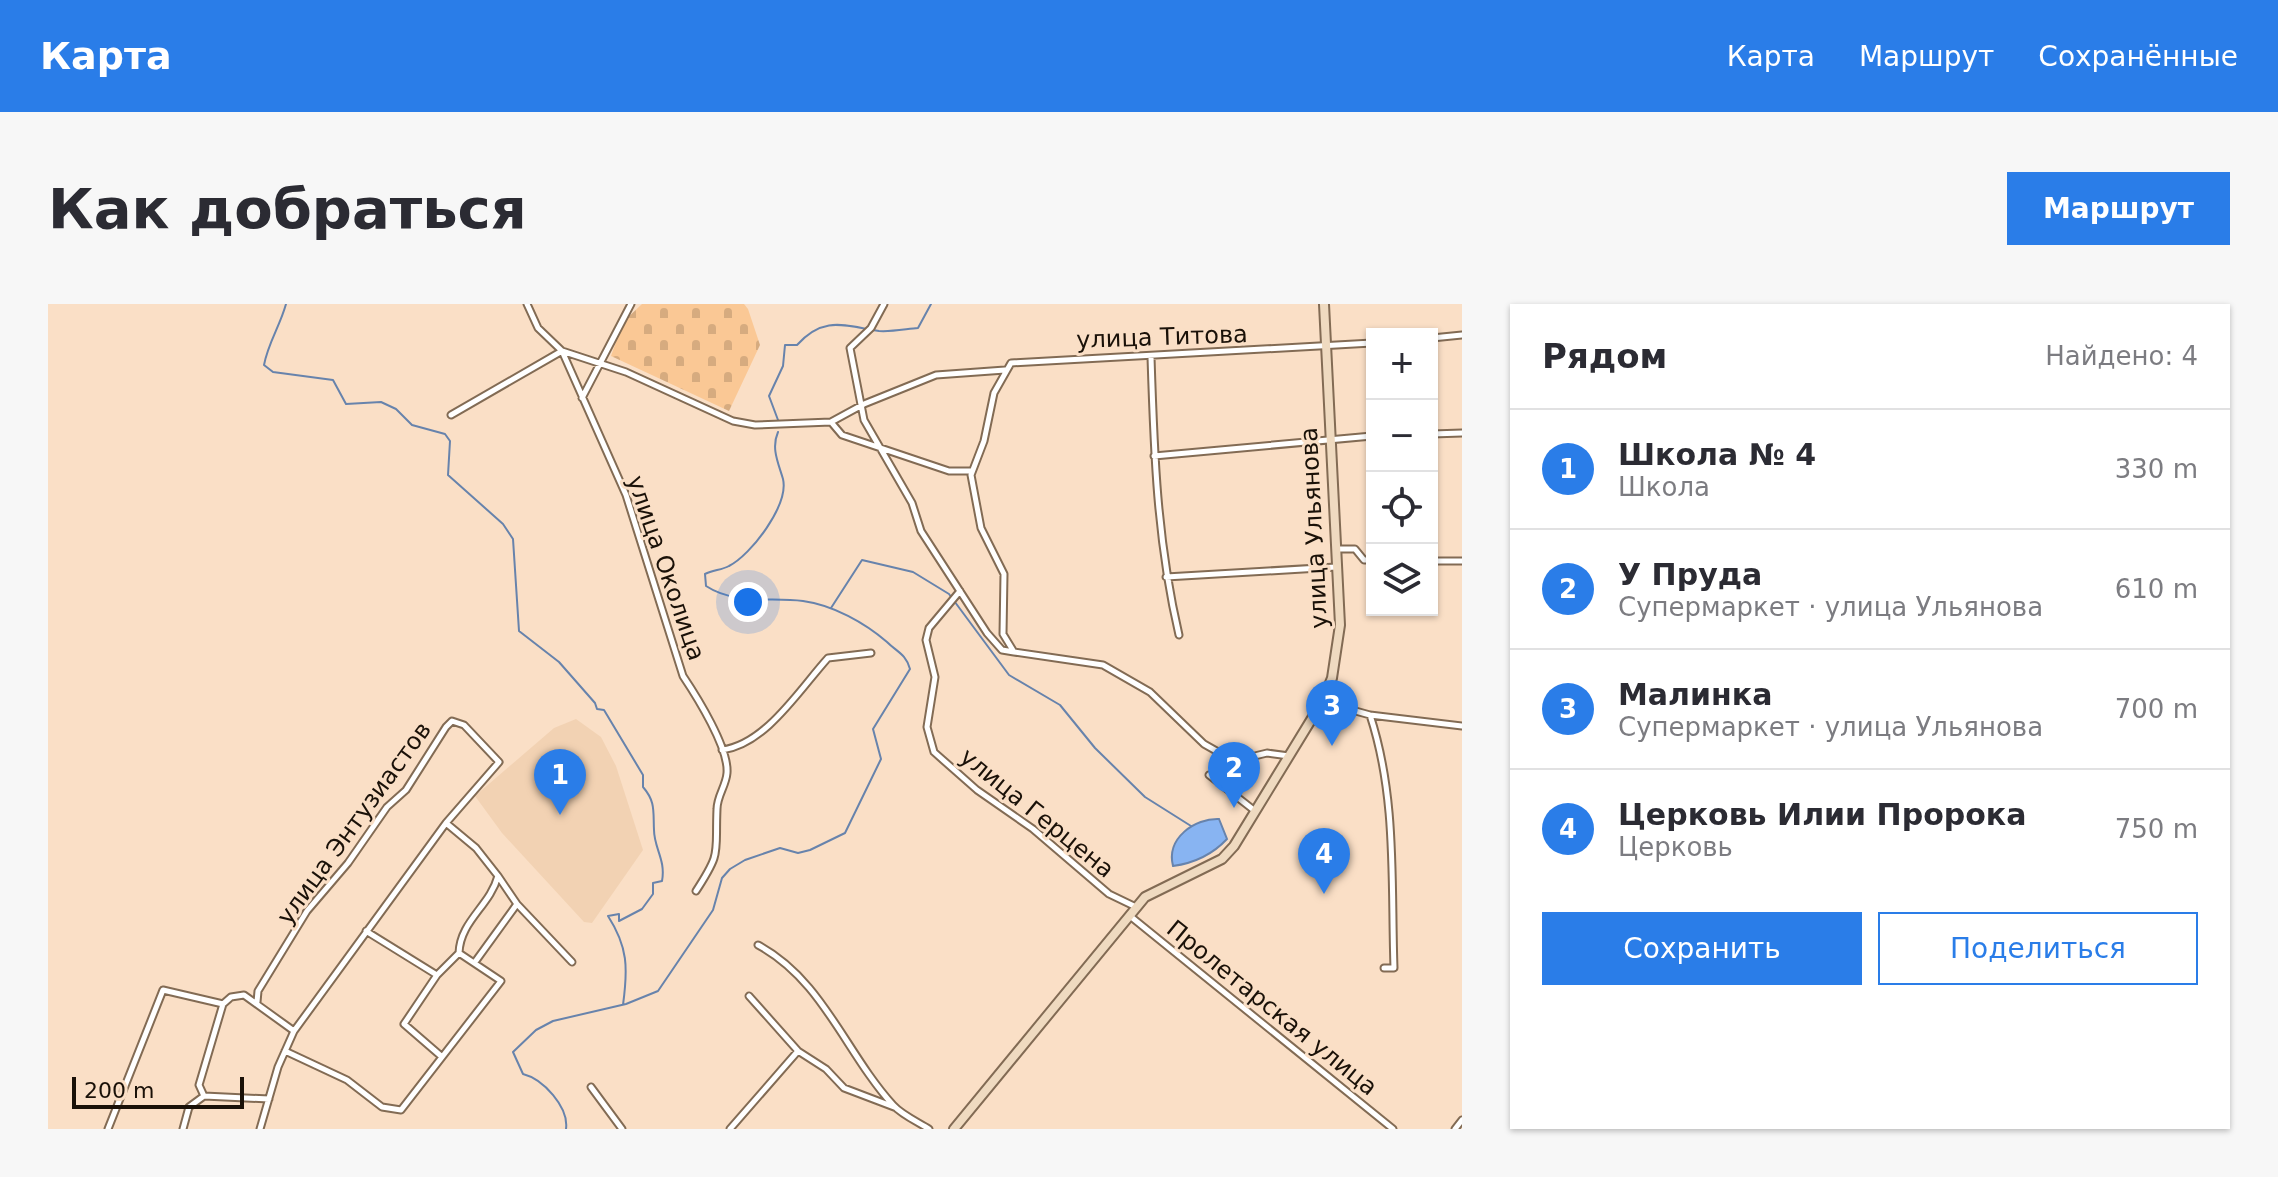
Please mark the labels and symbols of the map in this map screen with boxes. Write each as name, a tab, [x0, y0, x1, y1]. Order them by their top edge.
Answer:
street label: улица Титова	[1076, 320, 1248, 354]
street label: улица Ульянова	[1295, 427, 1333, 629]
street label: улица Околица	[621, 472, 711, 664]
your location	[728, 582, 768, 622]
pin: 3	[1306, 680, 1358, 746]
street label: улица Энтузиастов	[271, 716, 437, 930]
street label: улица Герцена	[954, 742, 1120, 884]
pin: 2	[1208, 742, 1260, 808]
pin: 1	[534, 749, 586, 815]
pin: 4	[1298, 828, 1350, 894]
street label: Пролетарская улица	[1161, 914, 1383, 1102]
scale bar	[72, 1073, 244, 1109]

